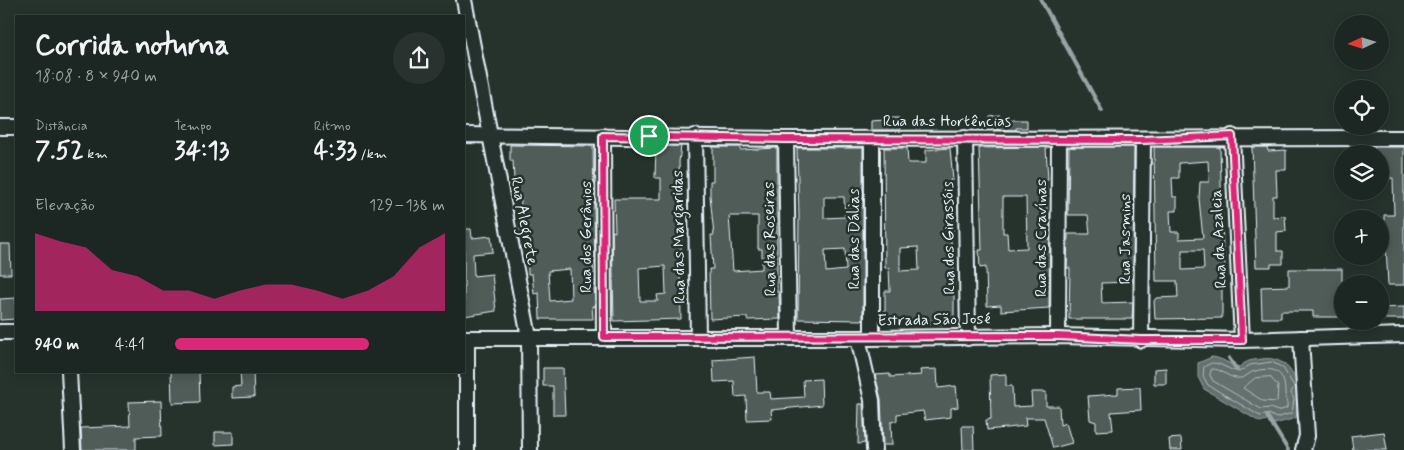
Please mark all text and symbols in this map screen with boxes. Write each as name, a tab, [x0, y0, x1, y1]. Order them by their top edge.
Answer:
north arrow	[1334, 15, 1389, 70]
map controls	[1334, 15, 1389, 330]
text: Corrida noturna	[35, 28, 229, 65]
button: share	[393, 32, 445, 84]
text: 18:08 · 8 × 940 m	[35, 66, 157, 87]
button: locate	[1334, 80, 1389, 135]
street label: Rua das Hortências	[883, 111, 1011, 132]
pin	[628, 115, 670, 157]
text: Distância	[35, 117, 88, 135]
text: Tempo	[174, 117, 211, 135]
text: Ritmo	[314, 117, 351, 135]
icon: arrive	[635, 122, 663, 150]
text: 7.52	[35, 135, 84, 168]
text: 34:13	[174, 135, 229, 168]
text: 4:33	[314, 135, 357, 168]
text: km	[84, 145, 108, 163]
text: /km	[357, 145, 387, 163]
button: layers	[1334, 145, 1389, 200]
street label: Rua das Margaridas	[667, 170, 692, 304]
street label: Rua Alegrete	[504, 175, 543, 268]
street label: Rua das Cravínas	[1031, 179, 1052, 297]
street label: Rua dos Gerânios	[576, 181, 597, 293]
street label: Rua dos Girassóis	[938, 181, 960, 295]
street label: Rua das Roseiras	[759, 182, 781, 296]
street label: Rua das Dálias	[844, 188, 865, 290]
street label: Rua da Azaleia	[1206, 189, 1232, 289]
street label: Rua Jasmins	[1115, 194, 1136, 284]
text: Elevação	[35, 195, 95, 216]
text: 129–138 m	[369, 195, 445, 216]
button: +	[1334, 210, 1389, 265]
button: −	[1334, 275, 1389, 330]
street label: Estrada São José	[877, 309, 991, 331]
text: 940 m	[35, 334, 79, 355]
text: 4:41	[115, 334, 145, 355]

